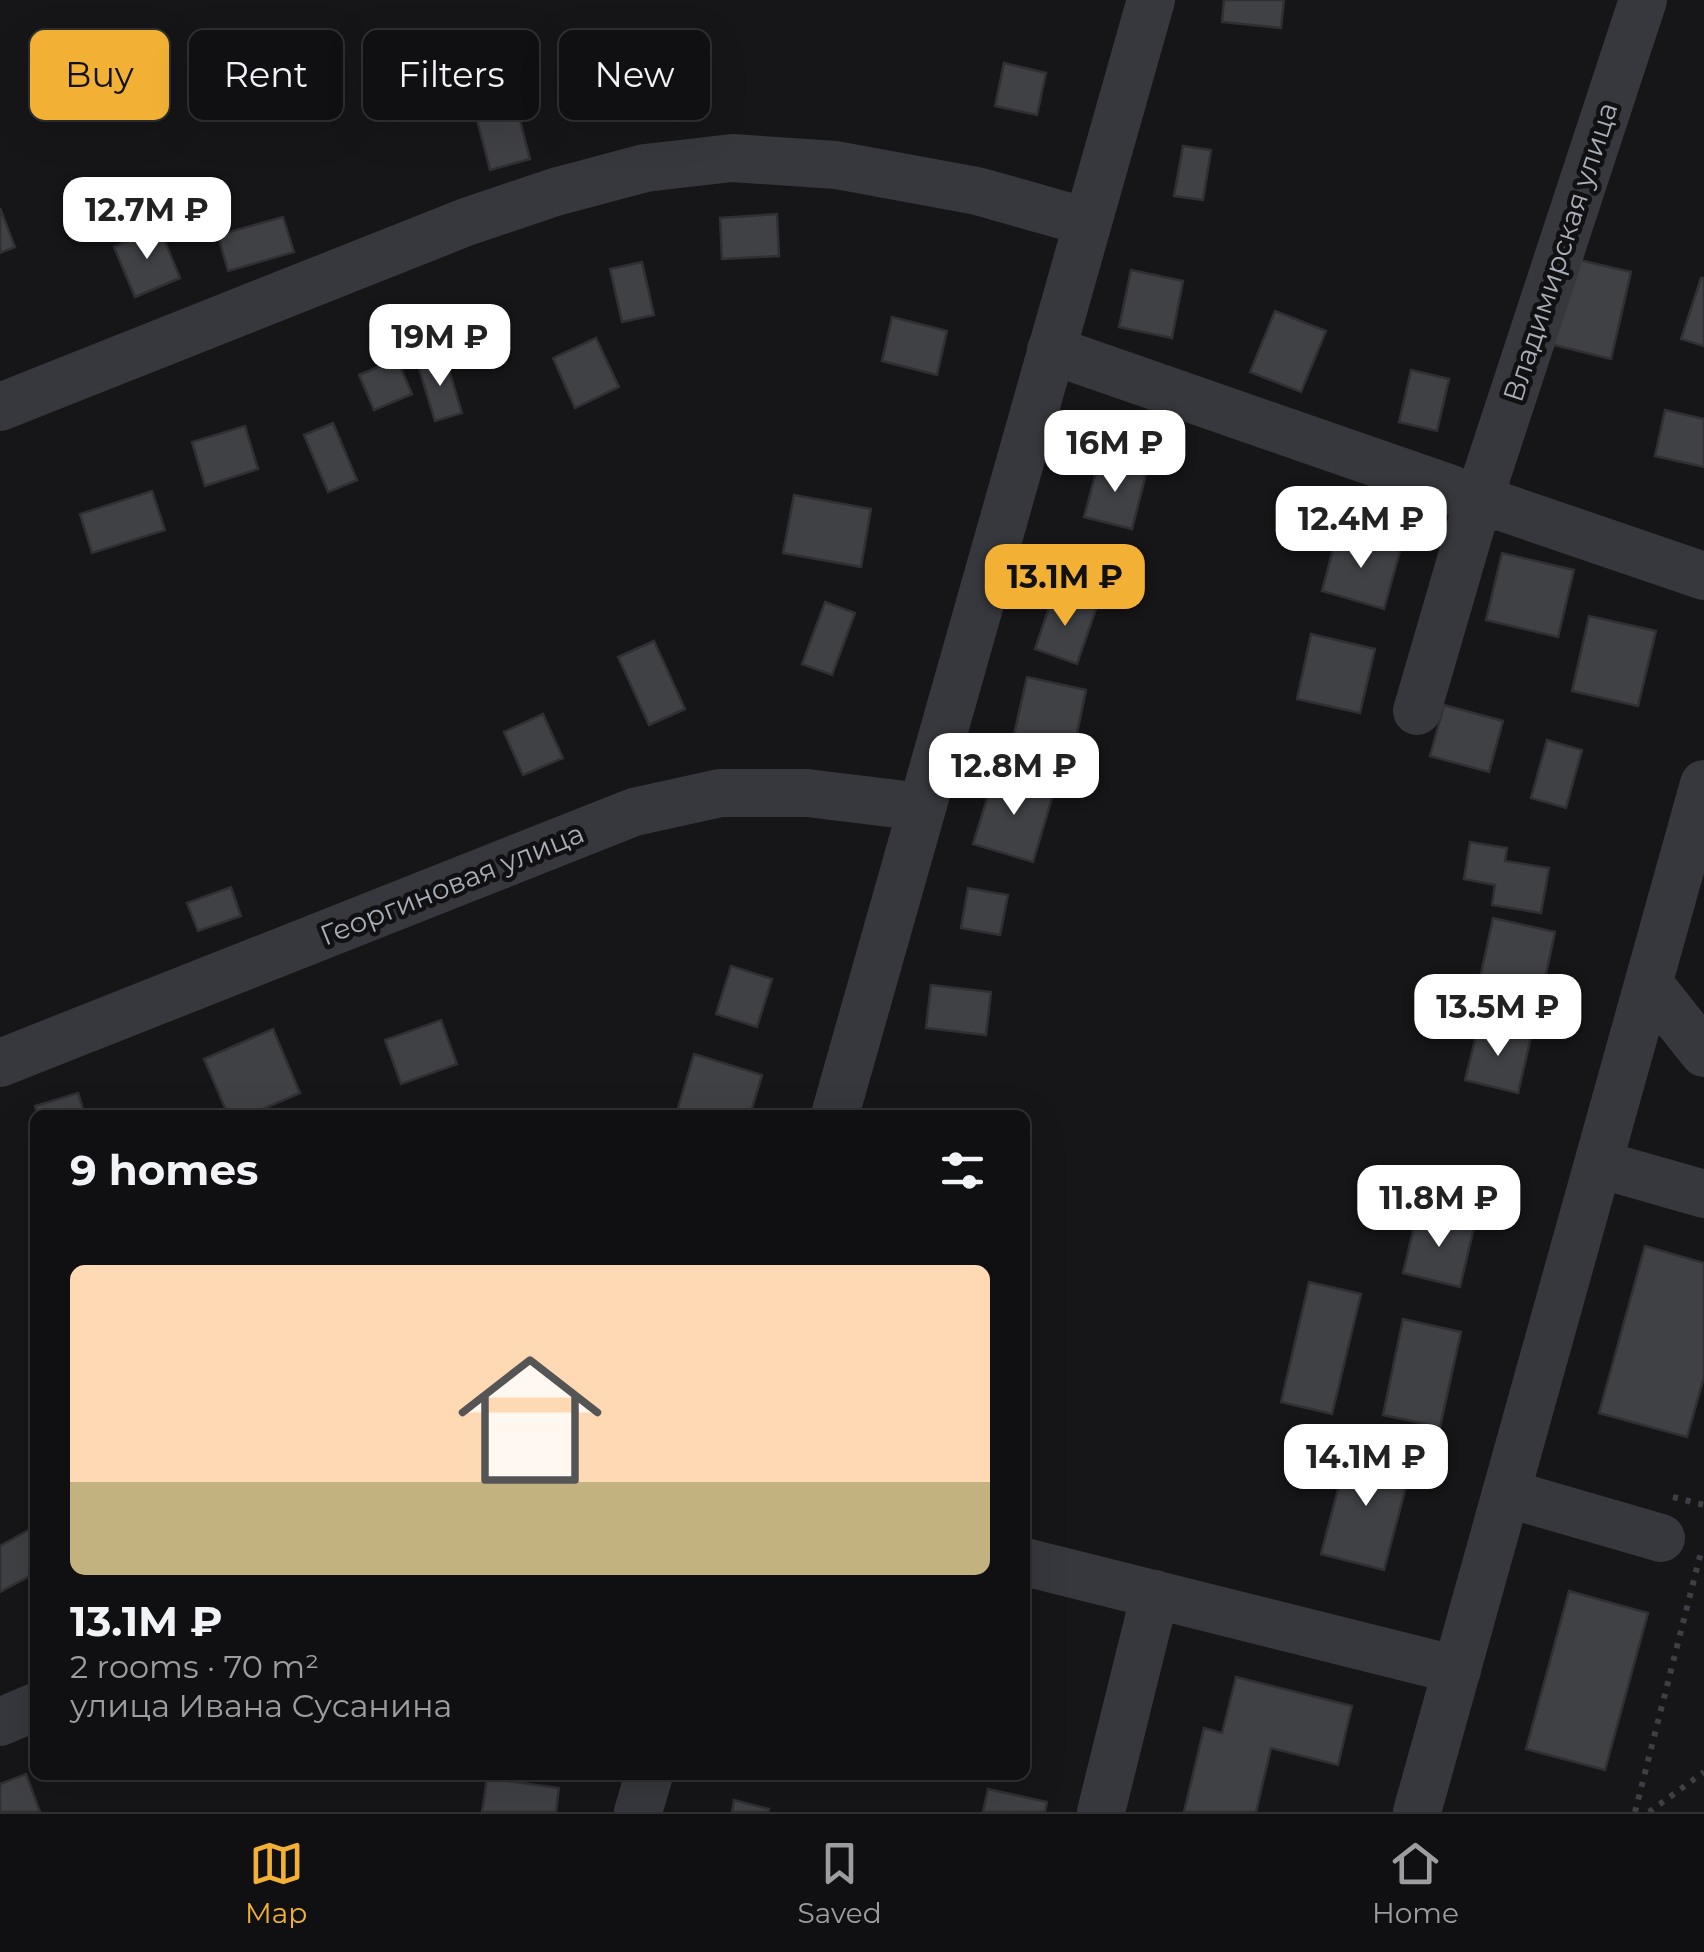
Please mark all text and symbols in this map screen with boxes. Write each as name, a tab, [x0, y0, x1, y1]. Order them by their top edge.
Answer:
chip: Buy	[30, 30, 169, 120]
chip: Rent	[189, 30, 343, 120]
chip: Filters	[363, 30, 539, 120]
chip: New	[559, 30, 710, 120]
street label: Владимирская улица	[1495, 98, 1625, 406]
pin: 12.7M ₽	[55, 177, 239, 262]
text: 12.7M ₽	[85, 190, 209, 229]
pin: 19M ₽	[370, 304, 510, 389]
text: 19M ₽	[391, 317, 489, 356]
pin: 16M ₽	[1045, 410, 1185, 495]
text: 16M ₽	[1066, 423, 1164, 462]
pin: 12.4M ₽	[1269, 486, 1453, 571]
text: 12.4M ₽	[1298, 499, 1424, 538]
pin: 13.1M ₽	[973, 544, 1157, 629]
text: 13.1M ₽	[1007, 557, 1123, 596]
pin: 12.8M ₽	[922, 733, 1106, 818]
text: 12.8M ₽	[951, 746, 1077, 785]
street label: Георгиновая улица	[315, 816, 589, 952]
pin: 13.5M ₽	[1406, 974, 1590, 1059]
text: 13.5M ₽	[1436, 987, 1560, 1026]
icon: filters	[935, 1143, 990, 1198]
text: 9 homes	[70, 1144, 258, 1196]
pin: 11.8M ₽	[1347, 1165, 1531, 1250]
text: 11.8M ₽	[1379, 1178, 1499, 1217]
icon: home	[440, 1330, 620, 1510]
pin: 14.1M ₽	[1274, 1424, 1458, 1509]
text: 14.1M ₽	[1306, 1437, 1426, 1476]
text: 13.1M ₽	[70, 1595, 223, 1647]
text: 2 rooms · 70 m²	[70, 1647, 319, 1686]
text: улица Ивана Сусанина	[70, 1686, 452, 1725]
tab: Map	[245, 1836, 307, 1930]
tab: Saved	[798, 1836, 882, 1930]
tab: Home	[1372, 1836, 1459, 1930]

